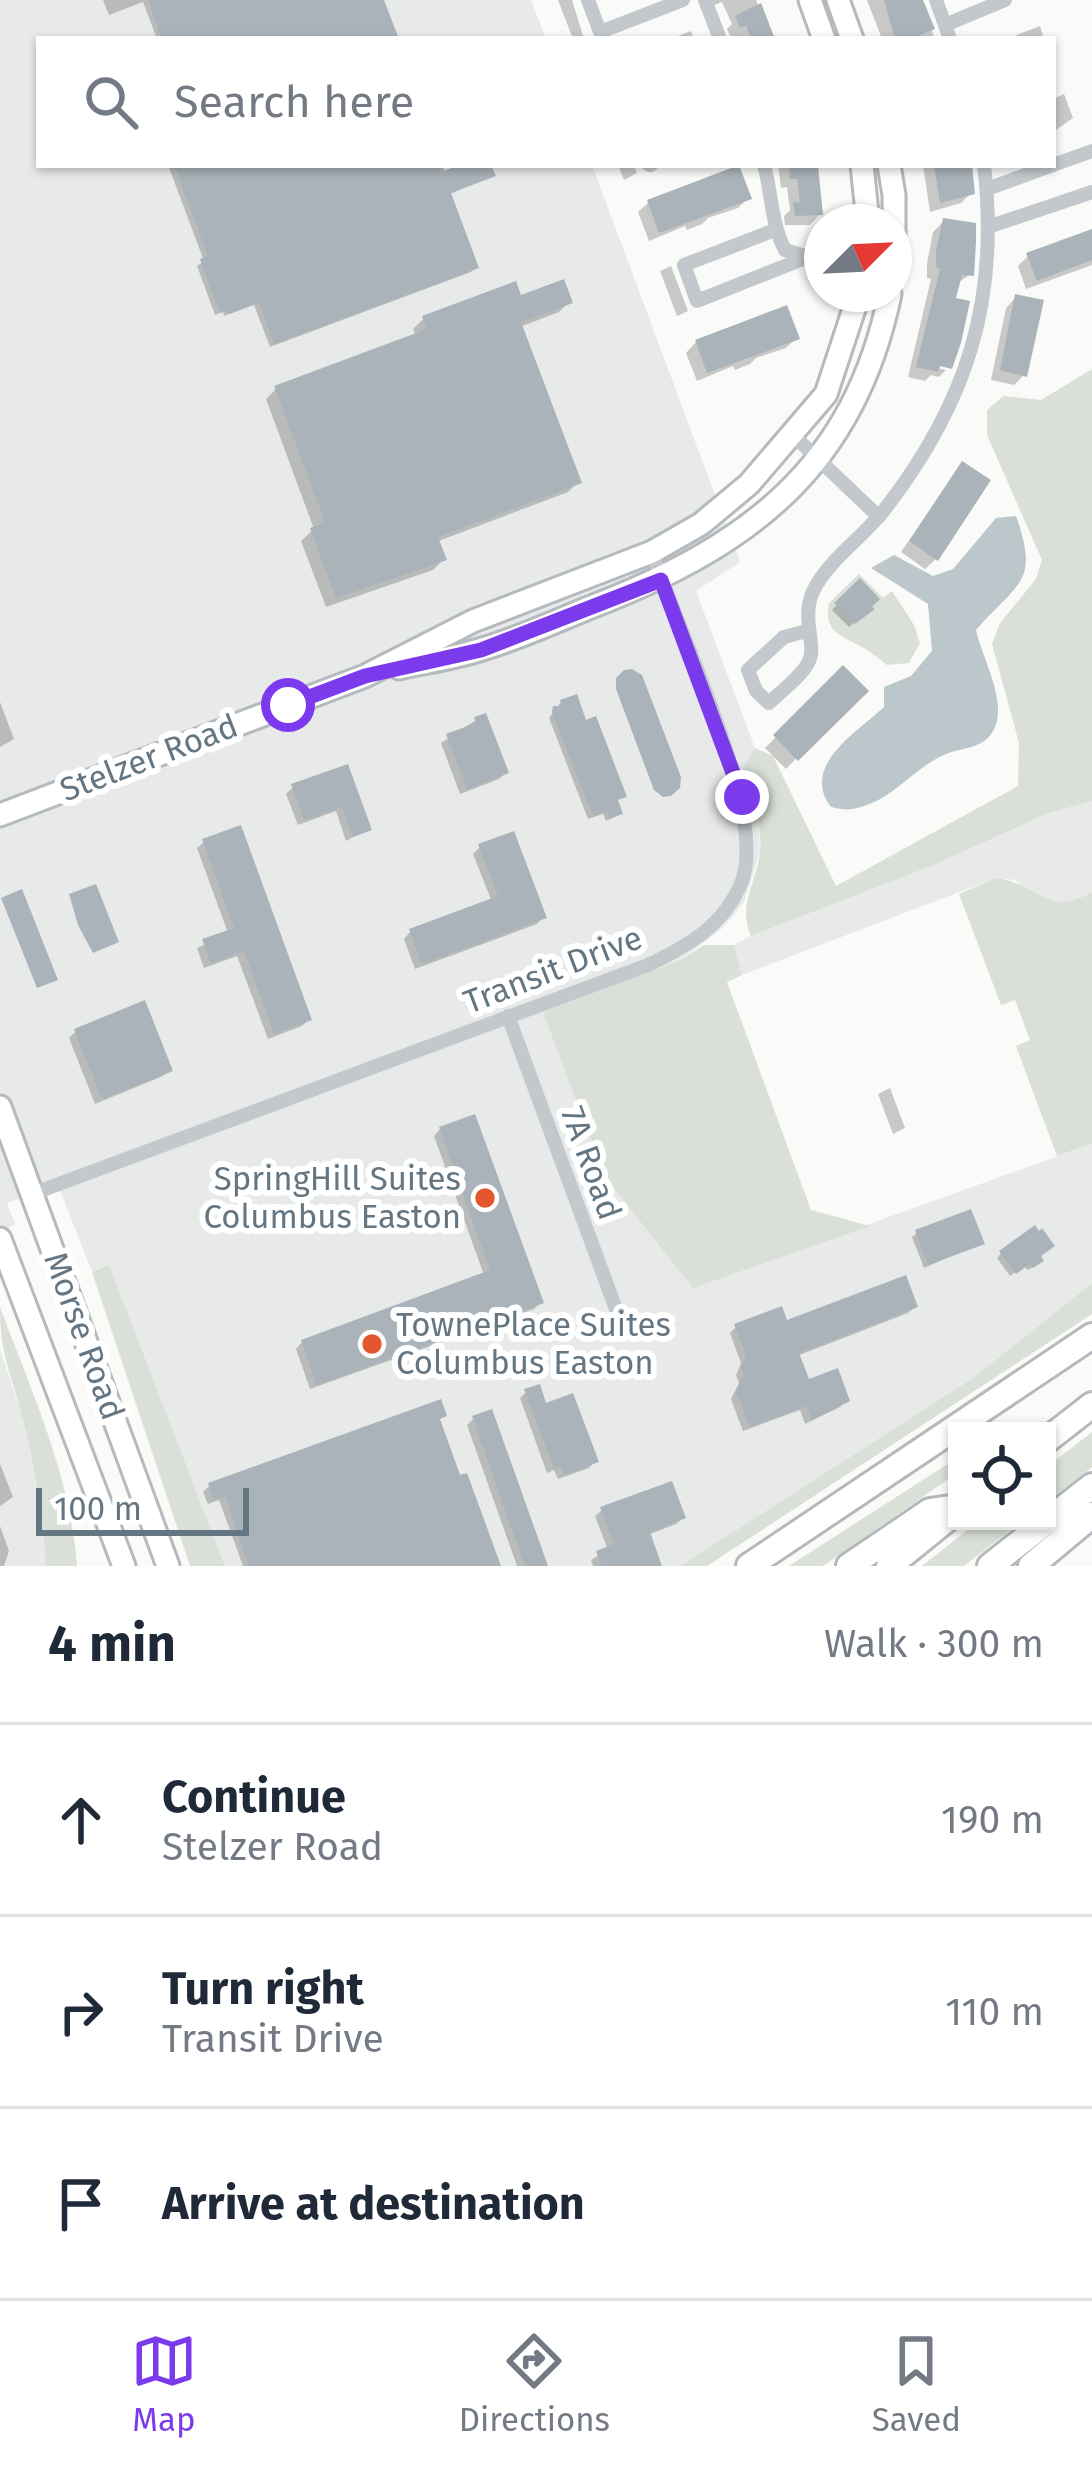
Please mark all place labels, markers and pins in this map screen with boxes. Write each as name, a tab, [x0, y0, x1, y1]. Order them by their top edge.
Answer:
place label: SpringHill Suites Columbus Easton	[203, 1159, 461, 1237]
marker: SpringHill Suites Columbus Easton	[472, 1185, 498, 1211]
place label: TownePlace Suites Columbus Easton	[396, 1305, 671, 1383]
marker: TownePlace Suites Columbus Easton	[359, 1331, 385, 1357]

